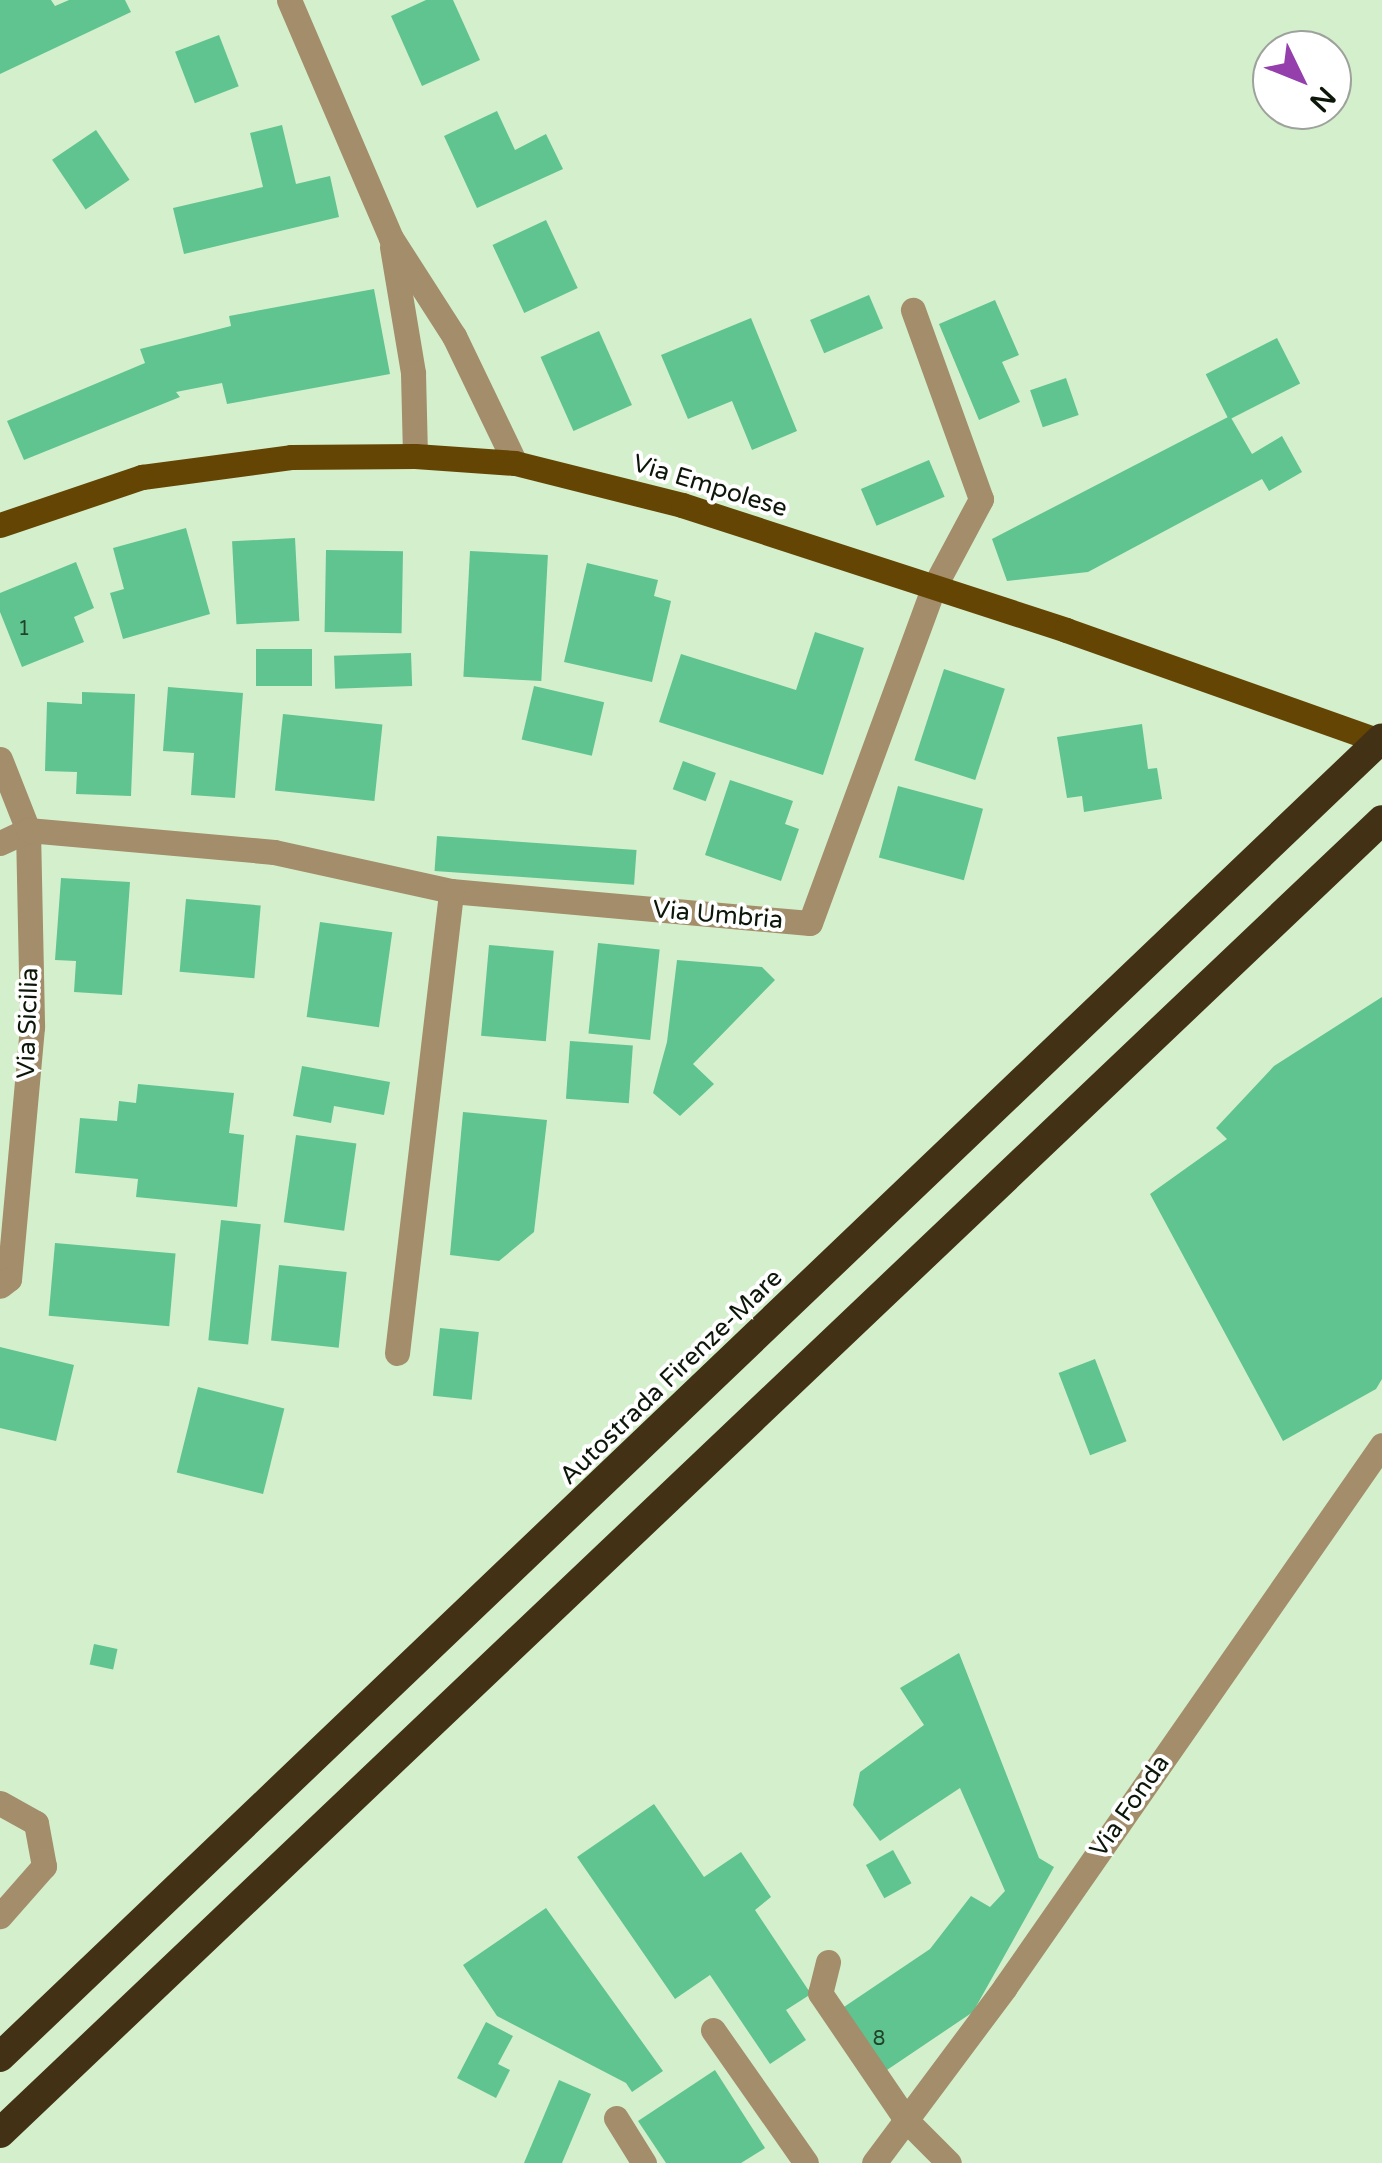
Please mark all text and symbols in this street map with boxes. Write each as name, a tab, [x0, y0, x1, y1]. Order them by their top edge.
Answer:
north arrow	[1252, 30, 1352, 130]
text: N	[1302, 79, 1343, 119]
street label: Via Empolese	[629, 448, 791, 524]
house number: 1	[18, 617, 30, 641]
street label: Via Umbria	[651, 894, 785, 936]
street label: Via Sicilia	[11, 967, 45, 1079]
street label: Autostrada Firenze-Mare	[554, 1263, 788, 1491]
street label: Via Fonda	[1084, 1749, 1176, 1863]
house number: 8	[873, 2027, 885, 2051]

